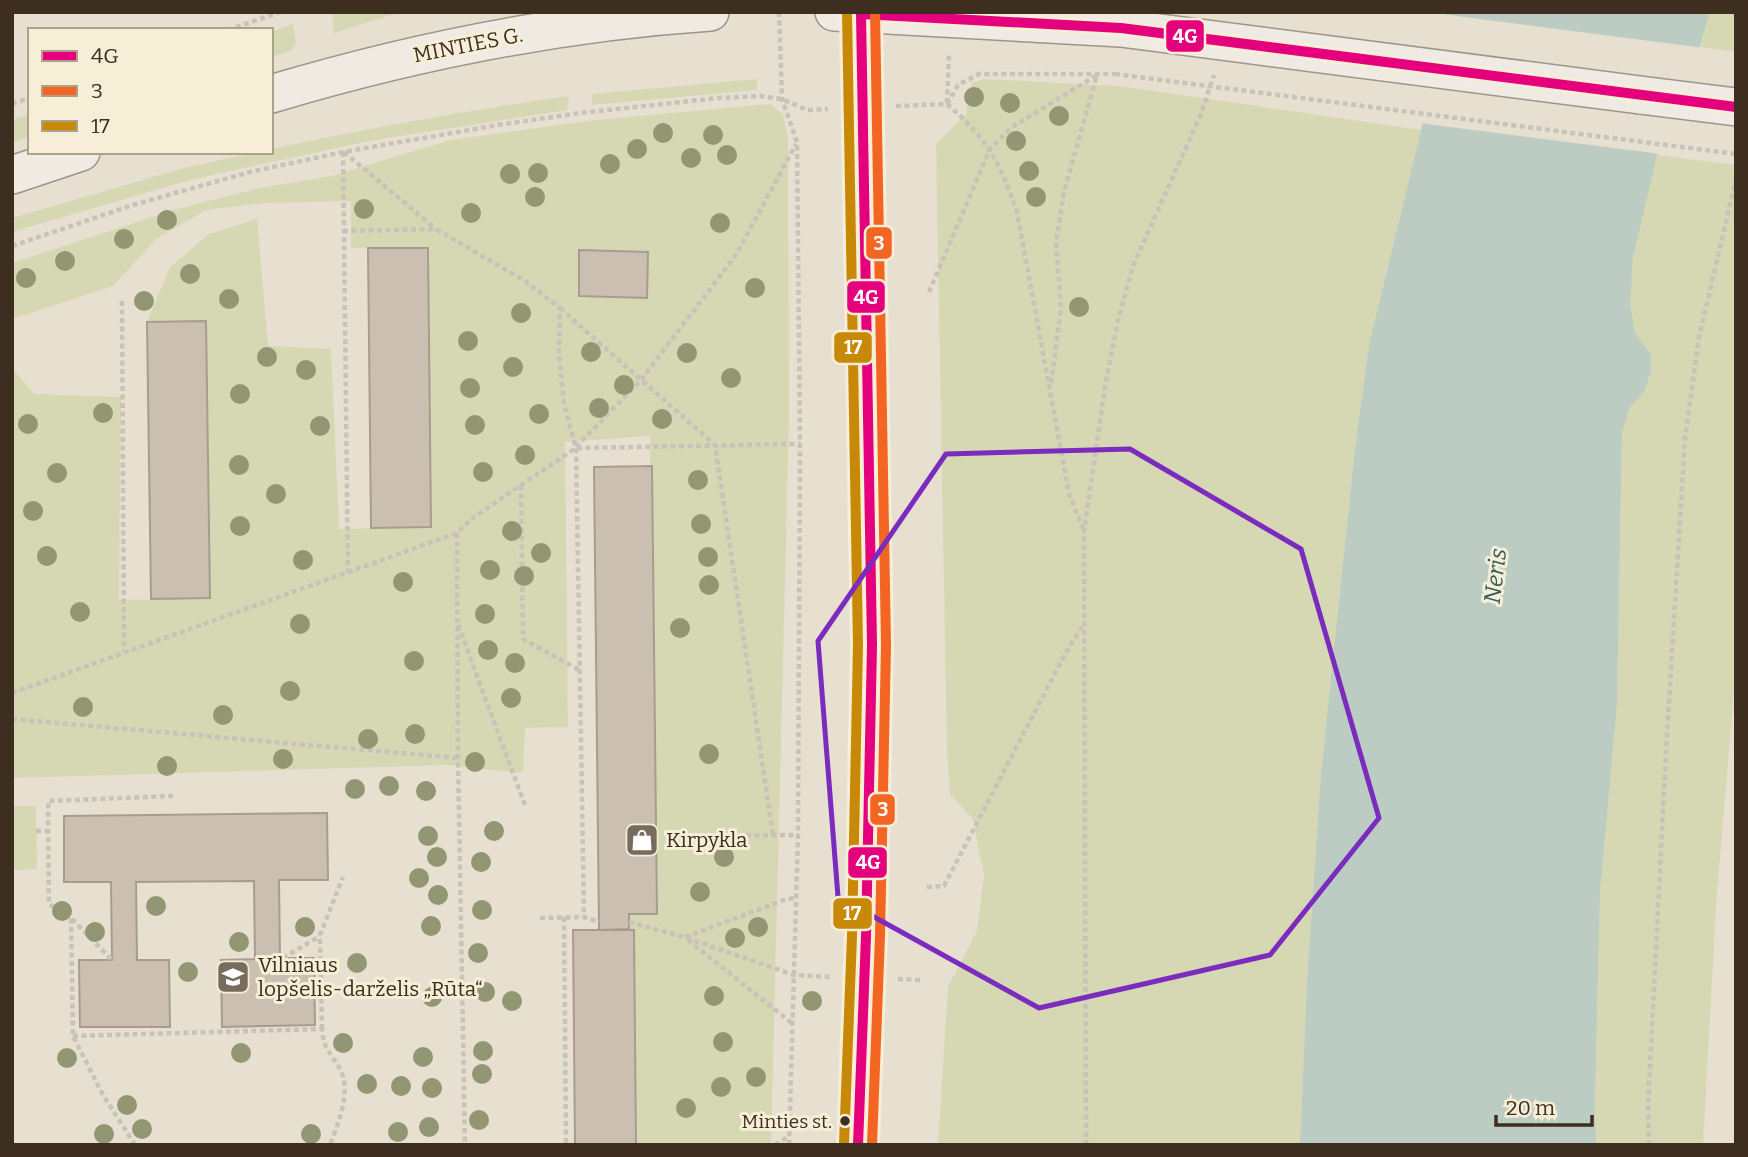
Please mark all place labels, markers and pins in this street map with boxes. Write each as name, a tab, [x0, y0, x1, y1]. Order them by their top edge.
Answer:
shop icon: Kirpykla	[623, 821, 661, 859]
place label: Kirpykla	[666, 827, 748, 853]
place label: Vilniaus lopšelis-darželis „Rūta“	[258, 952, 483, 1002]
school or university icon: Vilniaus lopšelis-darželis „Rūta“	[214, 958, 252, 996]
place label: Minties st.	[742, 1110, 832, 1133]
marker: Minties st.	[838, 1114, 852, 1128]

